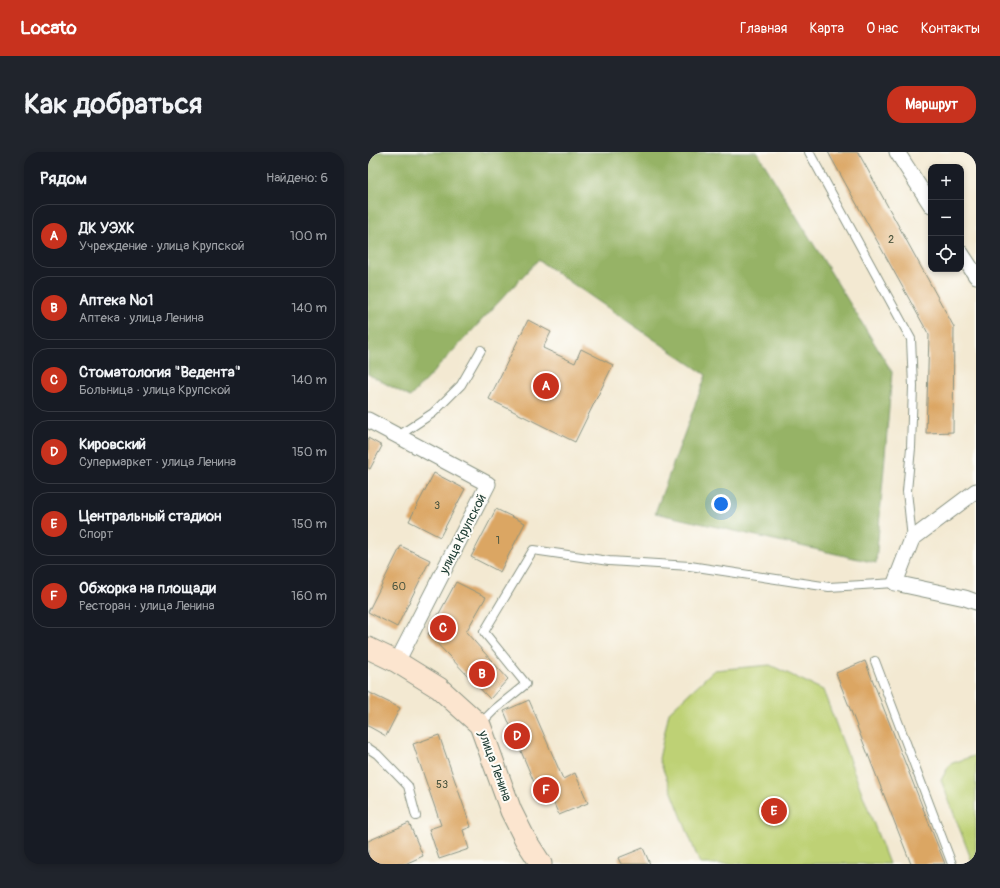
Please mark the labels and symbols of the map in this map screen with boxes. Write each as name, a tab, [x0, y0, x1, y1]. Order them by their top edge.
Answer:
house number: 2	[888, 233, 894, 246]
pin: A	[533, 371, 559, 401]
street label: улица Крупской	[436, 491, 490, 578]
your location	[711, 494, 731, 514]
house number: 3	[434, 499, 440, 512]
house number: 1	[496, 534, 500, 547]
house number: 60	[392, 580, 406, 593]
pin: C	[430, 613, 456, 643]
pin: B	[469, 659, 495, 689]
pin: D	[504, 721, 530, 751]
street label: улица Ленина	[474, 727, 515, 804]
pin: F	[533, 775, 559, 805]
house number: 53	[436, 778, 448, 791]
pin: E	[761, 796, 787, 826]

